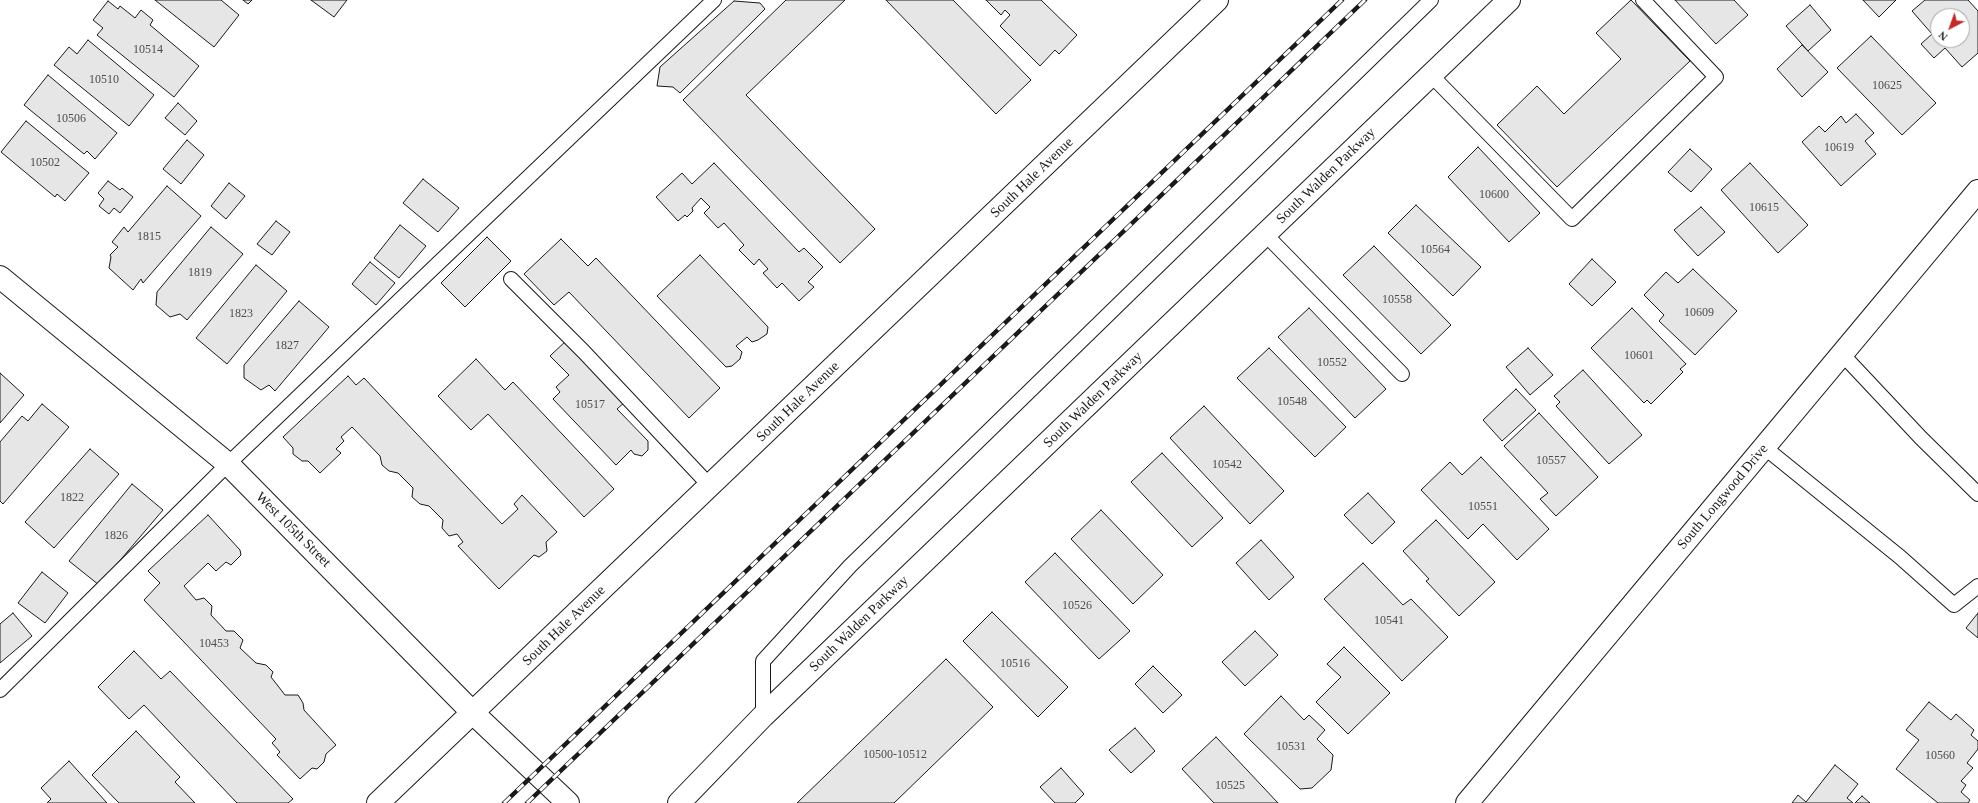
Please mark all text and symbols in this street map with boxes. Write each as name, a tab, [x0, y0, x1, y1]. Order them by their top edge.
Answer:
north arrow	[1930, 8, 1970, 48]
text: N	[1936, 29, 1950, 43]
house number: 10514	[133, 43, 163, 57]
house number: 10510	[89, 73, 119, 87]
house number: 10625	[1872, 79, 1902, 93]
house number: 10506	[56, 112, 86, 126]
street label: South Walden Parkway	[1273, 124, 1379, 228]
street label: South Hale Avenue	[987, 134, 1077, 222]
house number: 10619	[1824, 141, 1854, 155]
house number: 10502	[30, 156, 60, 170]
house number: 10600	[1479, 188, 1509, 202]
house number: 10615	[1749, 201, 1779, 215]
house number: 1815	[137, 230, 161, 244]
house number: 10564	[1420, 243, 1450, 257]
house number: 1819	[188, 266, 212, 280]
house number: 10558	[1382, 293, 1412, 307]
house number: 10609	[1684, 306, 1714, 320]
house number: 1823	[229, 307, 253, 321]
house number: 1827	[275, 339, 299, 353]
street label: South Walden Parkway	[1040, 348, 1146, 452]
house number: 10601	[1624, 349, 1654, 363]
house number: 10552	[1317, 356, 1347, 370]
street label: South Hale Avenue	[753, 358, 843, 446]
house number: 10548	[1277, 395, 1307, 409]
house number: 10517	[575, 398, 605, 412]
street label: South Longwood Drive	[1674, 441, 1772, 553]
house number: 10557	[1536, 454, 1566, 468]
house number: 10542	[1212, 458, 1242, 472]
street label: West 105th Street	[252, 489, 334, 571]
house number: 1822	[60, 491, 84, 505]
house number: 10551	[1468, 500, 1498, 514]
house number: 1826	[104, 529, 128, 543]
street label: South Walden Parkway	[806, 572, 912, 676]
street label: South Hale Avenue	[519, 582, 609, 670]
house number: 10526	[1062, 599, 1092, 613]
house number: 10541	[1374, 614, 1404, 628]
house number: 10453	[199, 637, 229, 651]
house number: 10516	[1000, 657, 1030, 671]
house number: 10531	[1276, 740, 1306, 754]
house number: 10500-10512	[863, 748, 927, 762]
house number: 10560	[1925, 749, 1955, 763]
house number: 10525	[1215, 779, 1245, 793]

